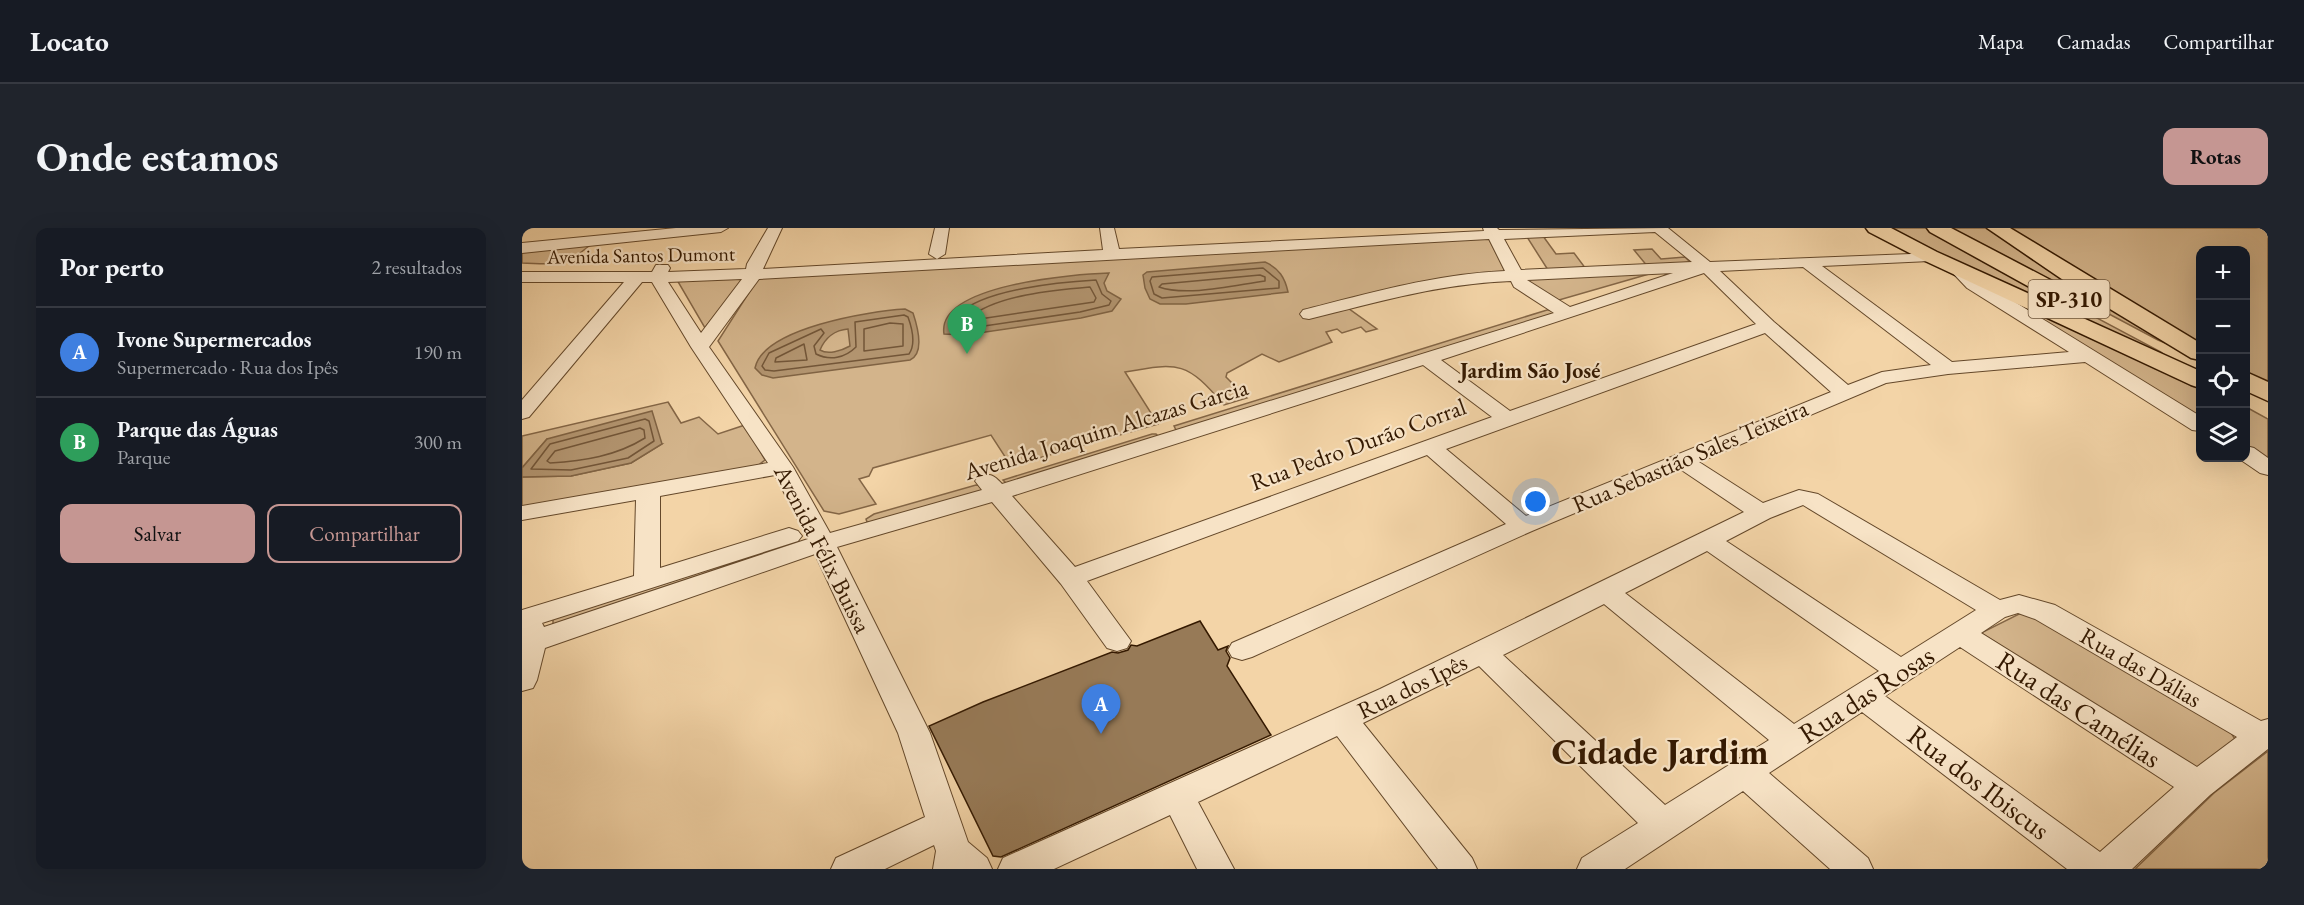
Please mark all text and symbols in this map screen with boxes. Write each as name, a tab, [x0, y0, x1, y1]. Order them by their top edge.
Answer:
text: Locato	[30, 23, 109, 59]
text: Mapa	[1978, 28, 2024, 55]
text: Camadas	[2057, 28, 2130, 55]
text: Compartilhar	[2163, 28, 2274, 55]
button: Rotas	[2163, 128, 2268, 185]
text: Onde estamos	[36, 129, 279, 184]
street label: Avenida Santos Dumont	[546, 240, 736, 270]
map controls	[2196, 246, 2250, 462]
button: +	[2196, 246, 2250, 300]
text: Por perto	[60, 250, 164, 284]
text: 2 resultados	[371, 254, 462, 280]
road number: SP-310	[2028, 280, 2110, 318]
button: −	[2196, 300, 2250, 354]
pin: B	[948, 304, 986, 354]
text: Ivone Supermercados	[117, 325, 311, 354]
text: A	[72, 339, 87, 365]
text: 190 m	[414, 339, 462, 365]
text: Supermercado · Rua dos Ipês	[117, 354, 338, 380]
button: locate	[2196, 354, 2250, 408]
district label: Jardim São José	[1458, 356, 1600, 385]
street label: Avenida Joaquim Alcazas Garcia	[959, 371, 1252, 487]
street label: Rua Pedro Durão Corral	[1246, 390, 1470, 497]
street label: Rua Sebastião Sales Teixeira	[1567, 392, 1813, 520]
button: layers	[2196, 408, 2250, 462]
text: Parque das Águas	[117, 415, 278, 444]
text: B	[73, 429, 86, 455]
text: 300 m	[414, 429, 462, 455]
text: Parque	[117, 444, 170, 470]
street label: Avenida Félix Buissa	[767, 459, 879, 639]
your location	[1521, 487, 1550, 516]
button: Salvar	[60, 504, 255, 563]
button: Compartilhar	[267, 504, 462, 563]
street label: Rua das Dálias	[2075, 620, 2207, 714]
street label: Rua das Rosas	[1791, 637, 1941, 751]
street label: Rua das Camélias	[1990, 642, 2168, 776]
street label: Rua dos Ipês	[1352, 646, 1472, 726]
pin: A	[1082, 684, 1120, 734]
street label: Rua dos Ibiscus	[1901, 717, 2057, 847]
district label: Cidade Jardim	[1551, 728, 1769, 775]

